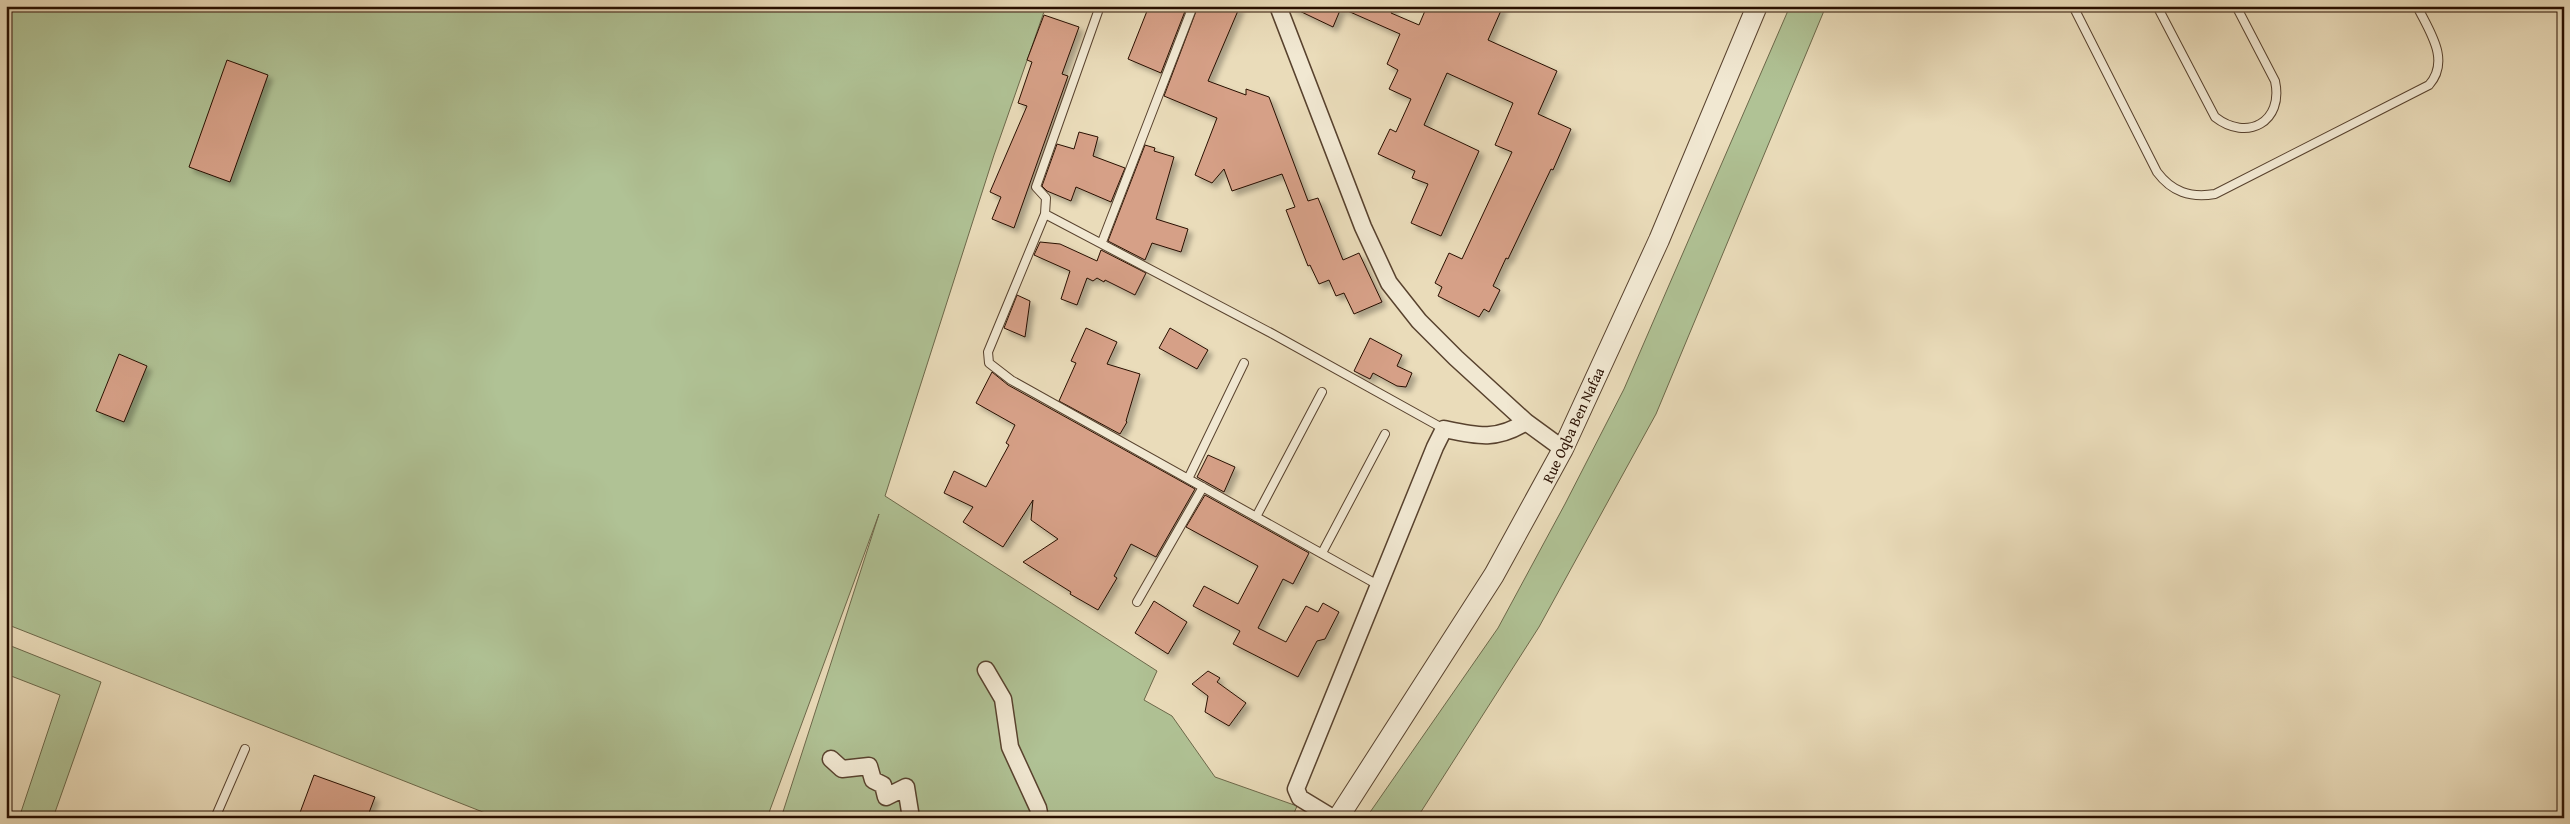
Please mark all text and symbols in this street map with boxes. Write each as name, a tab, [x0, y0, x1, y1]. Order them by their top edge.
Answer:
street label: Rue Oqba Ben Nafaa	[1537, 364, 1609, 486]

